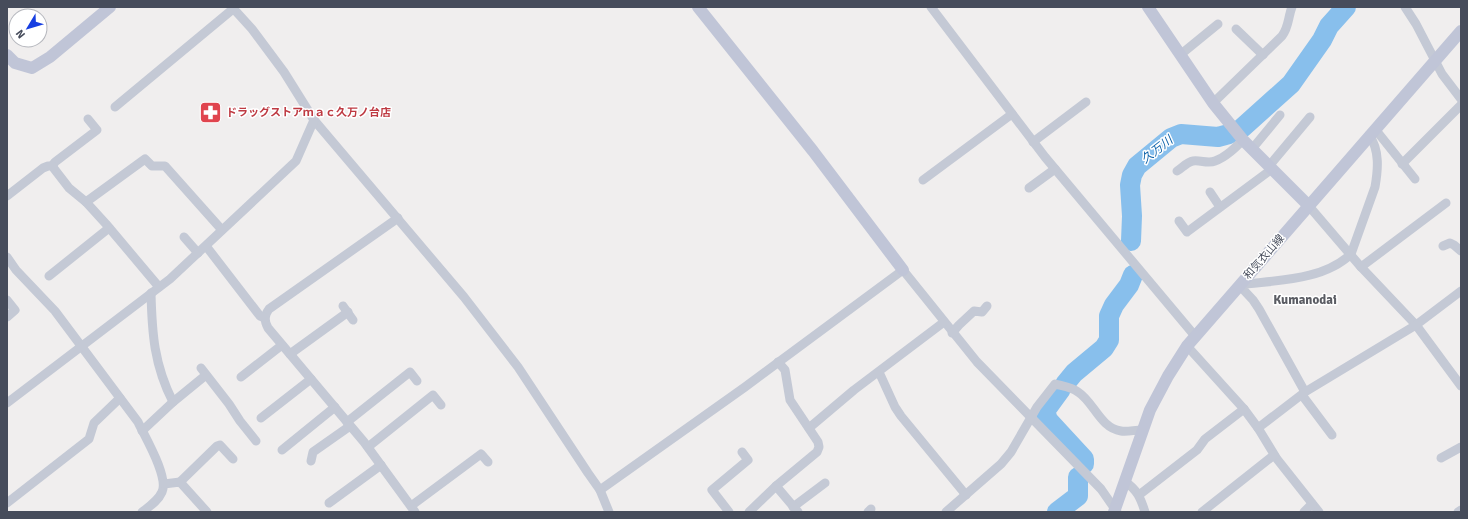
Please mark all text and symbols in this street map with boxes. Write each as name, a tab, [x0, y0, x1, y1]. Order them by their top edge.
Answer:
north arrow	[8, 8, 48, 48]
text: N	[13, 27, 28, 41]
pharmacy icon: ドラッグストアｍａｃ久万ノ台店	[198, 99, 224, 125]
place label: ドラッグストアｍａｃ久万ノ台店	[226, 106, 391, 119]
water label: 久万川	[1138, 132, 1177, 167]
street label: 和気衣山線	[1241, 232, 1287, 282]
district label: Kumanodai	[1273, 292, 1337, 308]

